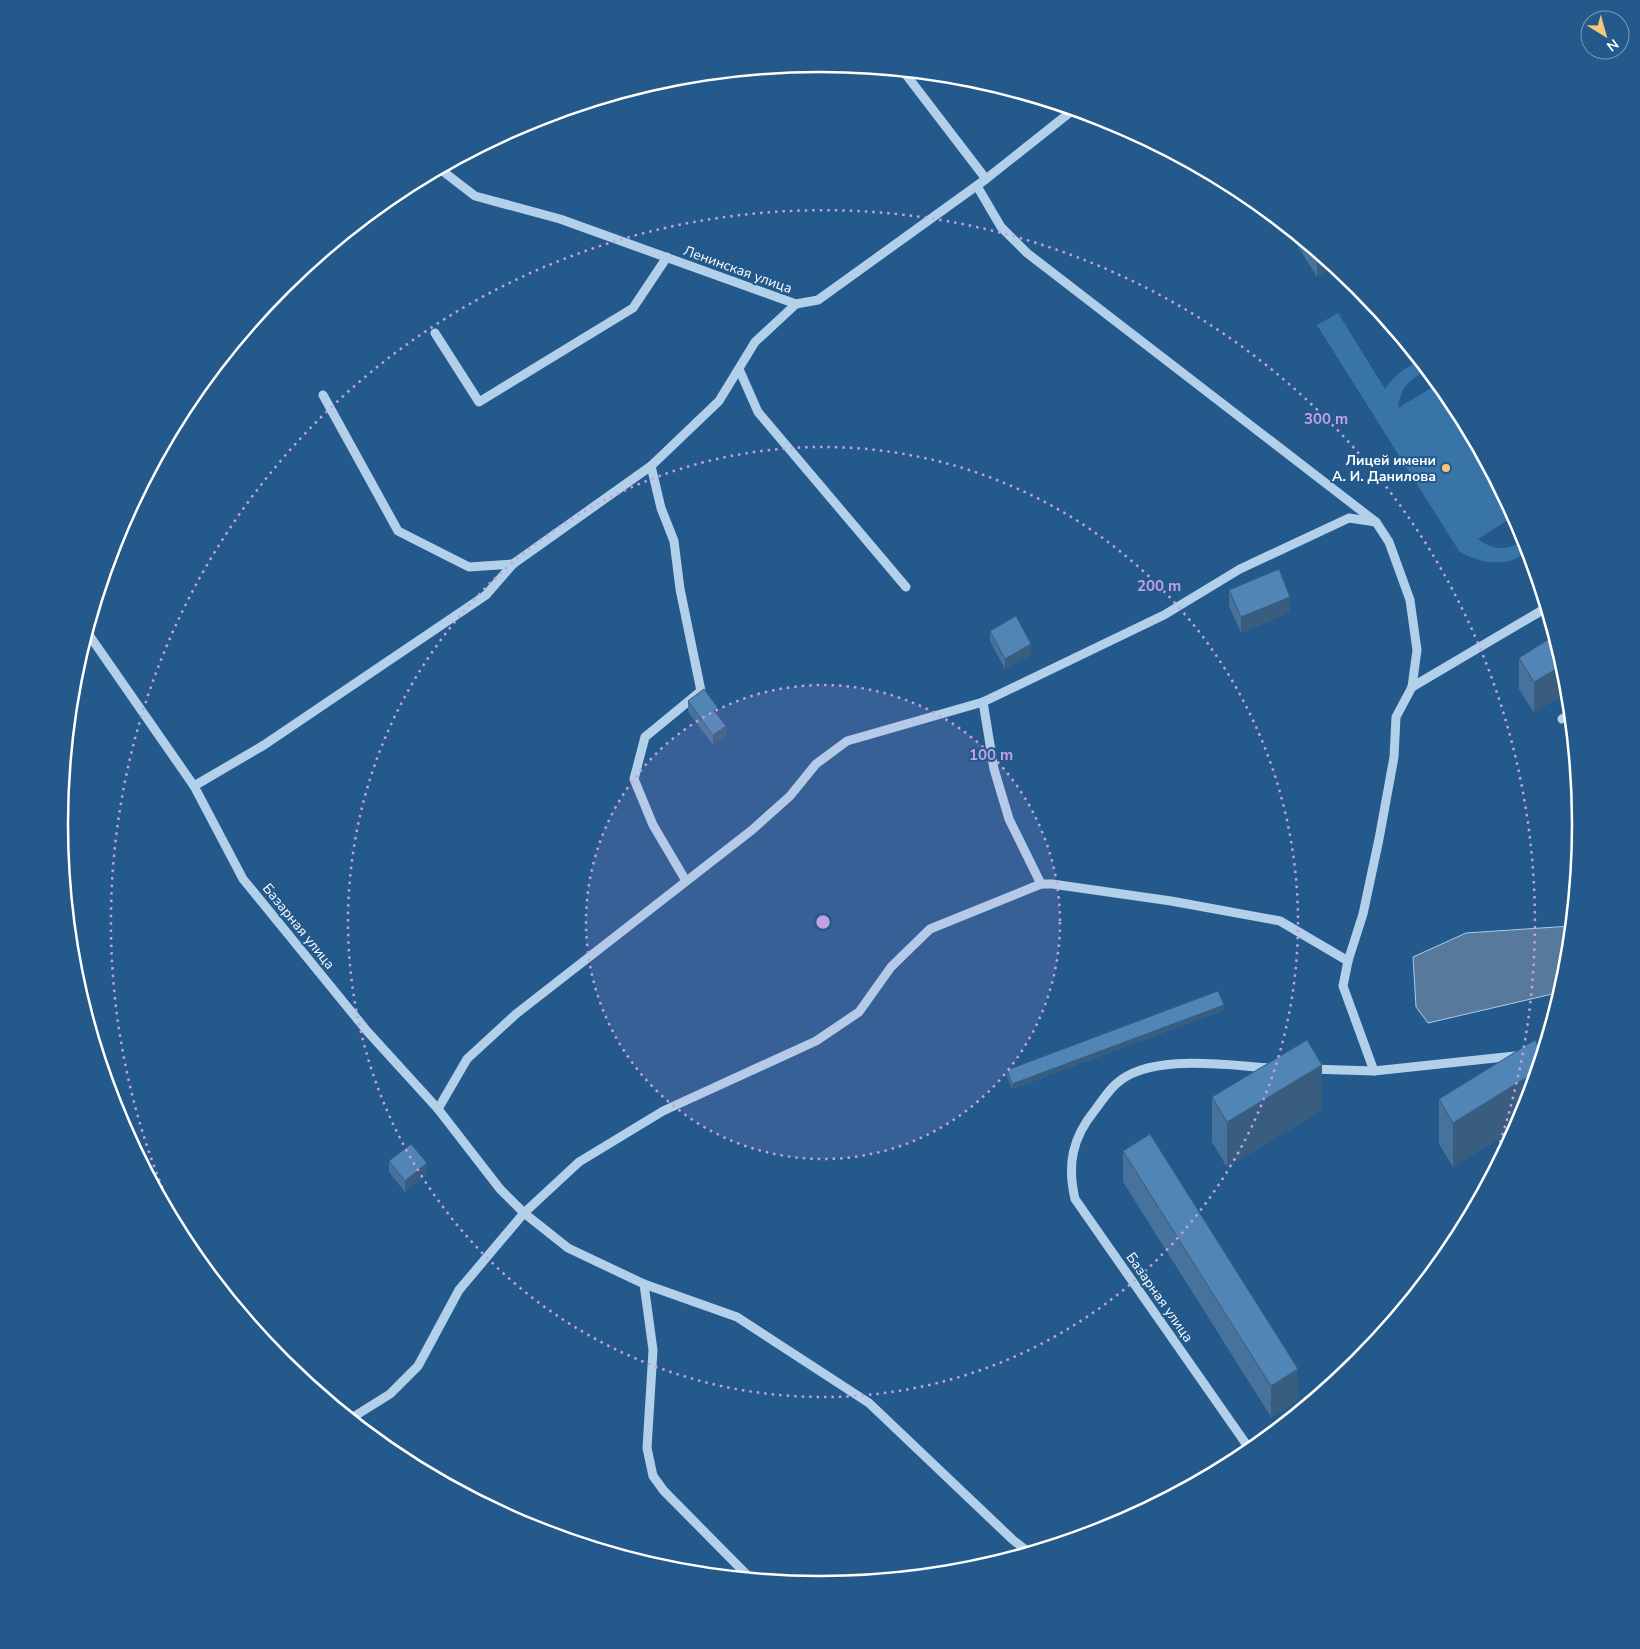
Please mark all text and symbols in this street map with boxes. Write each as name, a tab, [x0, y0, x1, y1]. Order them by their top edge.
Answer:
north arrow	[1580, 10, 1630, 60]
text: N	[1603, 34, 1622, 56]
street label: Ленинская улица	[681, 241, 795, 298]
text: 300 m	[1304, 409, 1348, 429]
place label: Лицей имени А. И. Данилова	[1332, 451, 1436, 486]
marker: Лицей имени А. И. Данилова	[1440, 462, 1452, 474]
text: 200 m	[1137, 576, 1181, 596]
text: 100 m	[969, 745, 1013, 765]
street label: Базарная улица	[258, 879, 339, 973]
centre of rings	[814, 913, 832, 931]
street label: Базарная улица	[1122, 1249, 1198, 1346]

